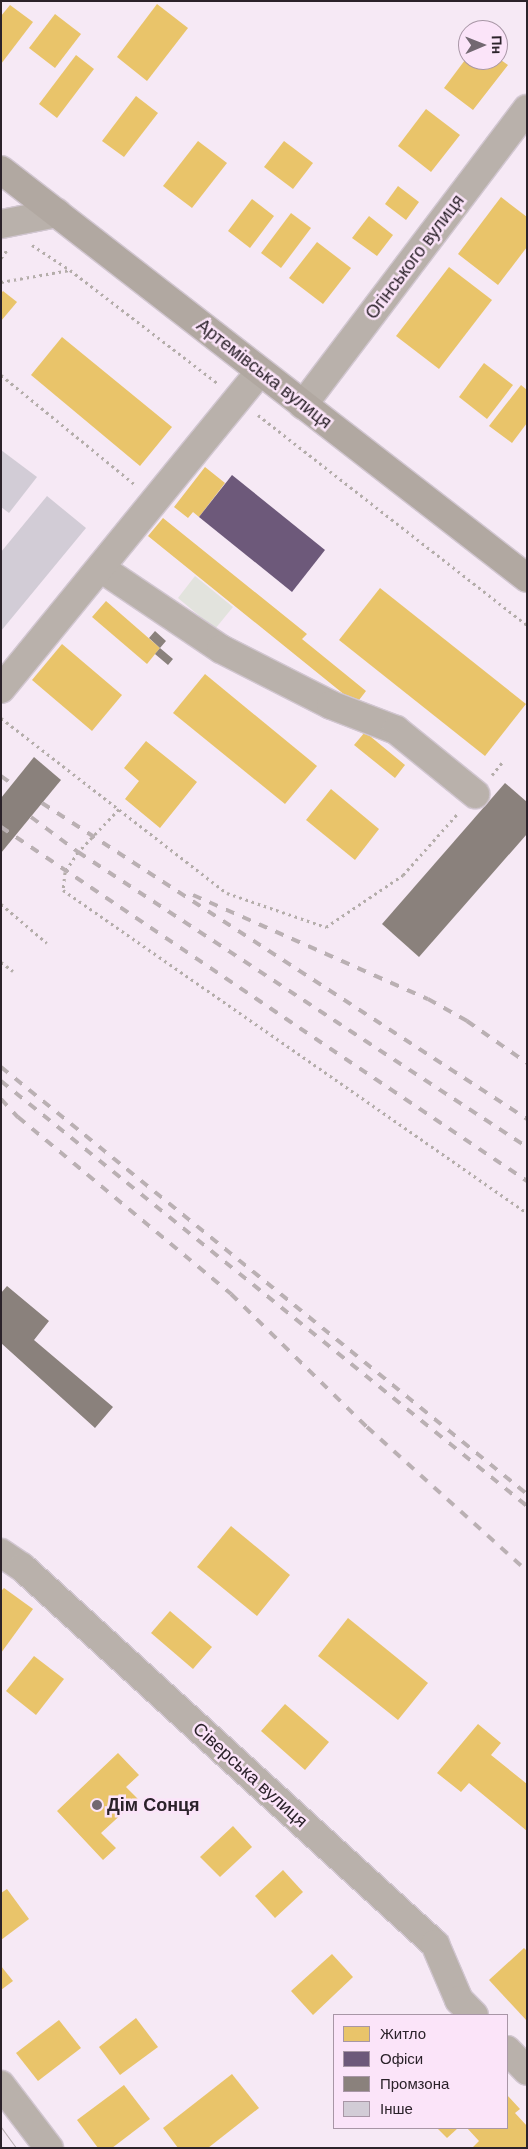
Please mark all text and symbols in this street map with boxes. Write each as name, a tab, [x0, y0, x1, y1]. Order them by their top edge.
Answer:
north arrow	[458, 20, 508, 70]
text: Пн	[489, 35, 505, 54]
street label: Огінського вулиця	[361, 190, 469, 324]
street label: Артемівська вулиця	[192, 315, 336, 433]
street label: Сіверська вулиця	[188, 1718, 312, 1832]
place label: Дім Сонця	[107, 1794, 200, 1816]
marker: Дім Сонця	[91, 1799, 103, 1811]
legend	[333, 2014, 508, 2129]
text: Житло	[380, 2025, 426, 2042]
text: Офіси	[380, 2050, 423, 2067]
text: Промзона	[380, 2075, 449, 2092]
text: Інше	[380, 2100, 413, 2117]

